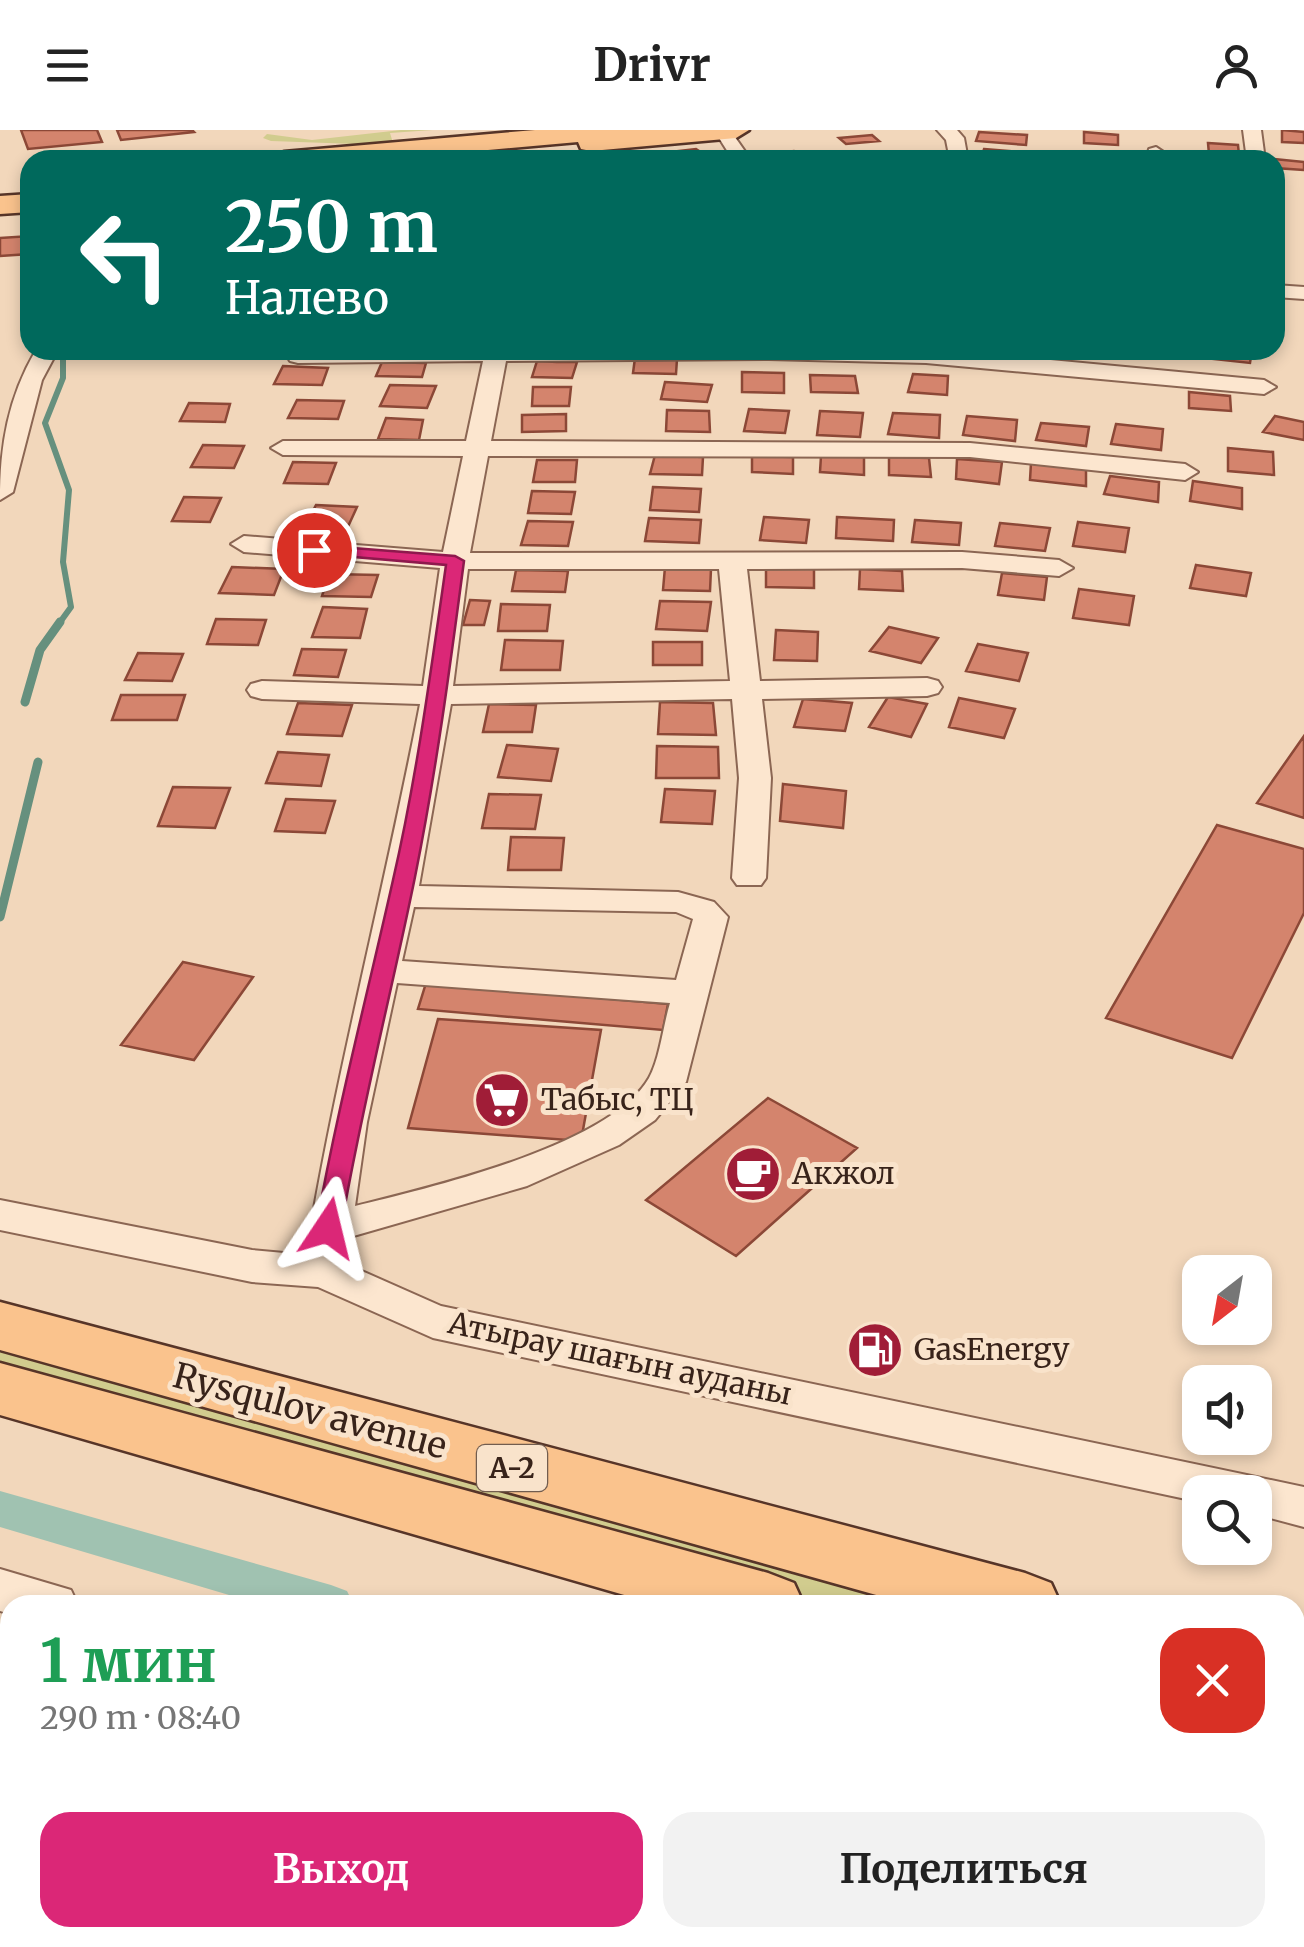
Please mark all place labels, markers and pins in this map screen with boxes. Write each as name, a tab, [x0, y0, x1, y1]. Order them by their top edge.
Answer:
pin	[272, 508, 357, 593]
supermarket icon: Табыс, ТЦ	[472, 1070, 532, 1130]
place label: Табыс, ТЦ	[541, 1080, 694, 1118]
cafe icon: Акжол	[723, 1144, 783, 1204]
place label: Акжол	[791, 1154, 895, 1192]
fuel station icon: GasEnergy	[845, 1320, 905, 1380]
place label: GasEnergy	[914, 1330, 1070, 1368]

